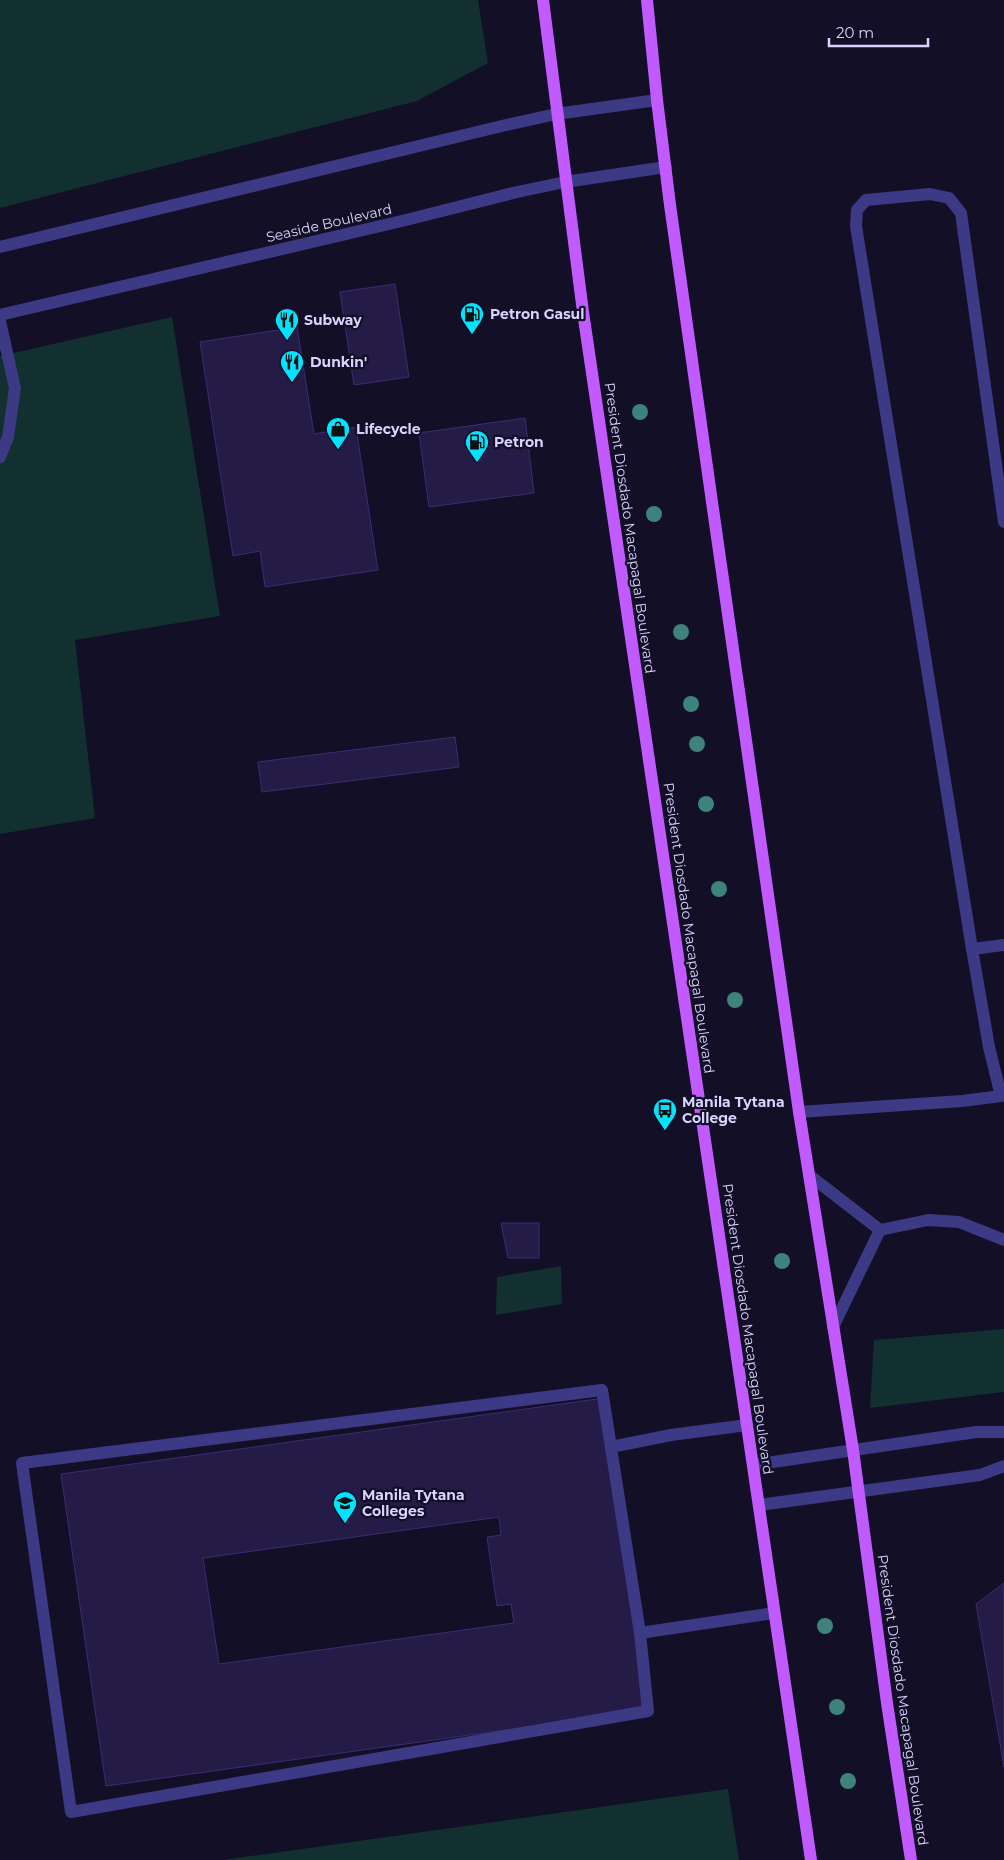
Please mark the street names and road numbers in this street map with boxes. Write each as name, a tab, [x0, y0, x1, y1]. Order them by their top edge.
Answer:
street label: Seaside Boulevard	[264, 200, 394, 246]
street label: President Diosdado Macapagal Boulevard	[601, 381, 659, 675]
street label: President Diosdado Macapagal Boulevard	[660, 781, 718, 1075]
street label: President Diosdado Macapagal Boulevard	[719, 1182, 777, 1476]
street label: President Diosdado Macapagal Boulevard	[874, 1553, 932, 1847]

